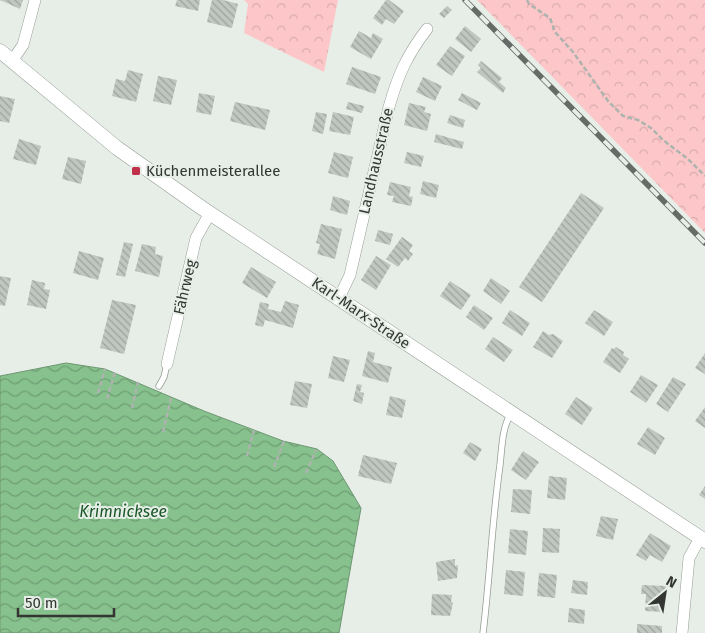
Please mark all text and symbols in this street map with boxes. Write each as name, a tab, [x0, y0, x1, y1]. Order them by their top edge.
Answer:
street label: Landhausstraße	[355, 106, 397, 216]
place label: Küchenmeisterallee	[146, 162, 280, 180]
marker: Küchenmeisterallee	[130, 165, 142, 177]
street label: Fährweg	[170, 258, 200, 316]
street label: Karl-Marx-Straße	[308, 273, 414, 353]
water label: Krimnicksee	[79, 502, 167, 521]
north arrow	[640, 568, 690, 618]
text: N	[663, 572, 680, 592]
scale bar	[18, 586, 114, 618]
text: 50 m	[25, 594, 58, 612]

